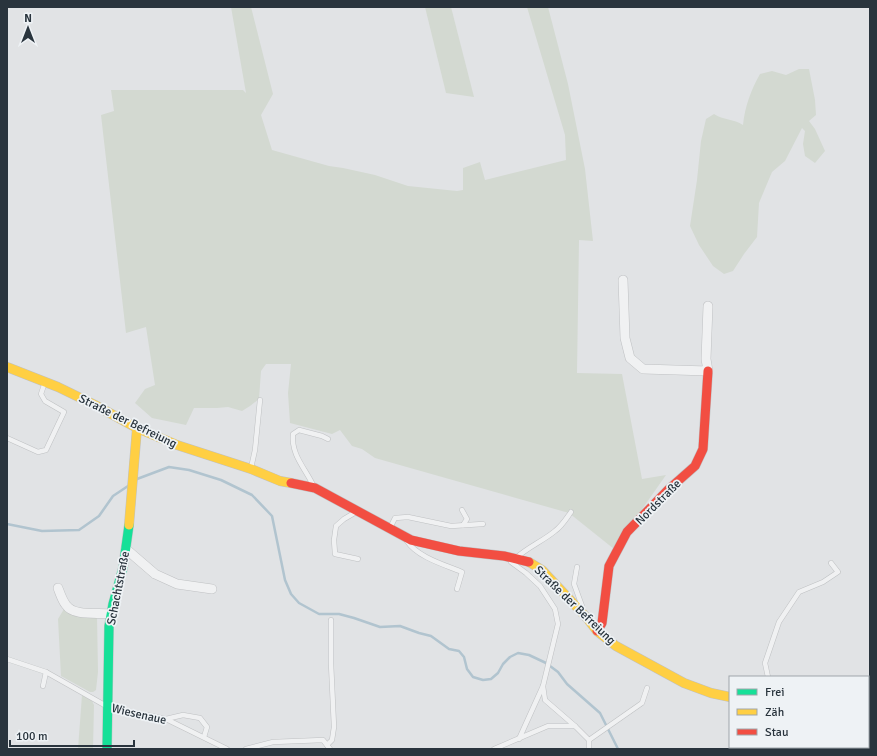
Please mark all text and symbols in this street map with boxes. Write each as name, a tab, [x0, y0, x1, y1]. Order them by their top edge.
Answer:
north arrow	[8, 8, 48, 48]
text: N	[24, 12, 32, 25]
street label: Straße der Befreiung	[76, 391, 179, 452]
street label: Nordstraße	[632, 476, 684, 528]
street label: Schachtstraße	[104, 550, 133, 626]
street label: Straße der Befreiung	[531, 563, 618, 648]
legend	[729, 676, 869, 748]
text: Frei	[765, 685, 784, 700]
street label: Wiesenaue	[110, 701, 168, 728]
text: Zäh	[765, 705, 784, 720]
scale bar	[10, 722, 134, 748]
text: Stau	[765, 725, 789, 740]
text: 100 m	[16, 729, 48, 744]

